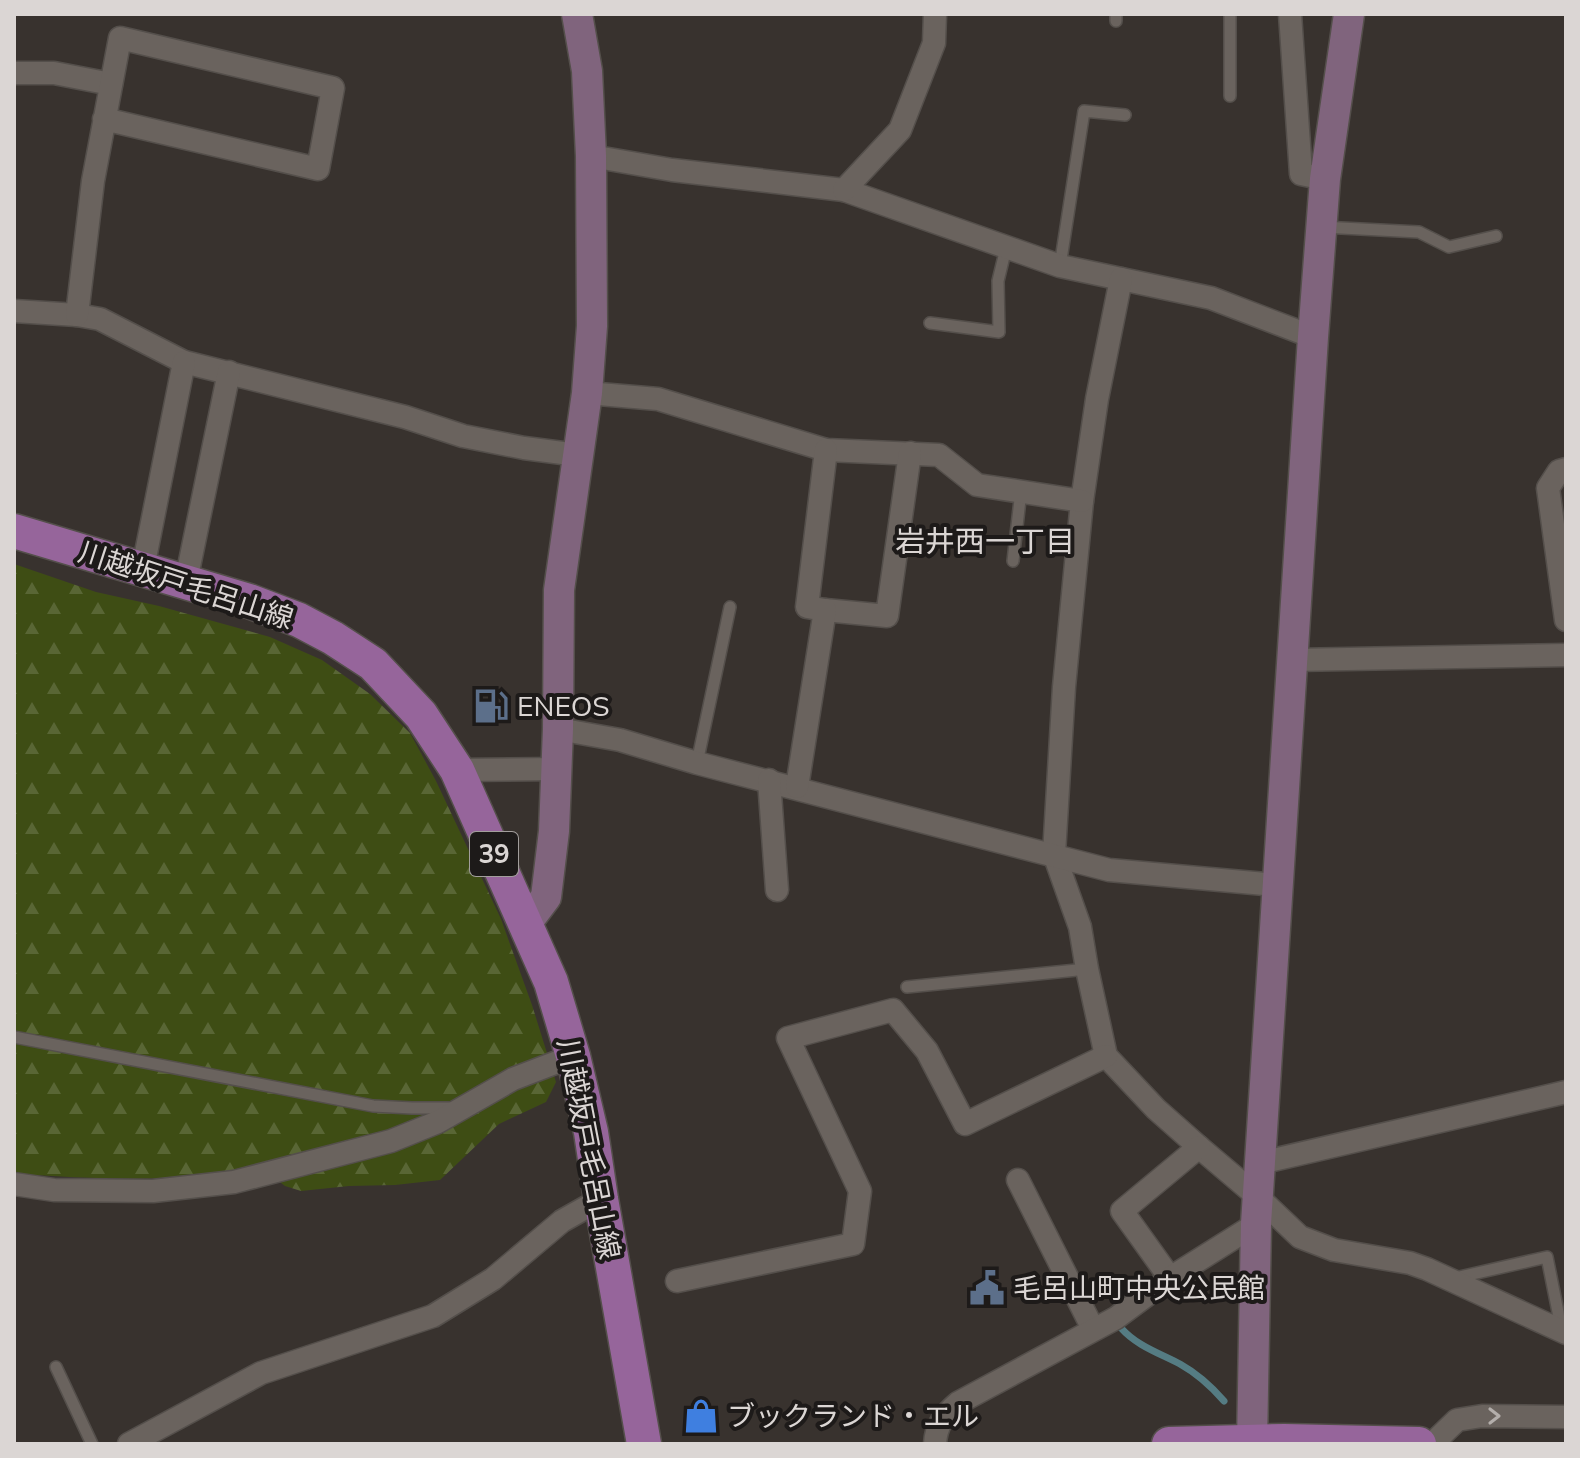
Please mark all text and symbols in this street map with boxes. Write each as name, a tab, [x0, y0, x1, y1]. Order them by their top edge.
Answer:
district label: 岩井西一丁目	[895, 522, 1075, 560]
street label: 川越坂戸毛呂山線	[74, 533, 298, 636]
fuel station icon: ENEOS	[472, 687, 510, 725]
place label: ENEOS	[517, 688, 610, 723]
road number: 39	[470, 832, 518, 876]
street label: 川越坂戸毛呂山線	[551, 1036, 628, 1262]
public building icon: 毛呂山町中央公民館	[968, 1269, 1006, 1307]
place label: 毛呂山町中央公民館	[1013, 1270, 1265, 1305]
shop icon: ブックランド・エル	[682, 1397, 720, 1435]
place label: ブックランド・エル	[727, 1398, 979, 1433]
one-way arrow	[1488, 1407, 1501, 1425]

